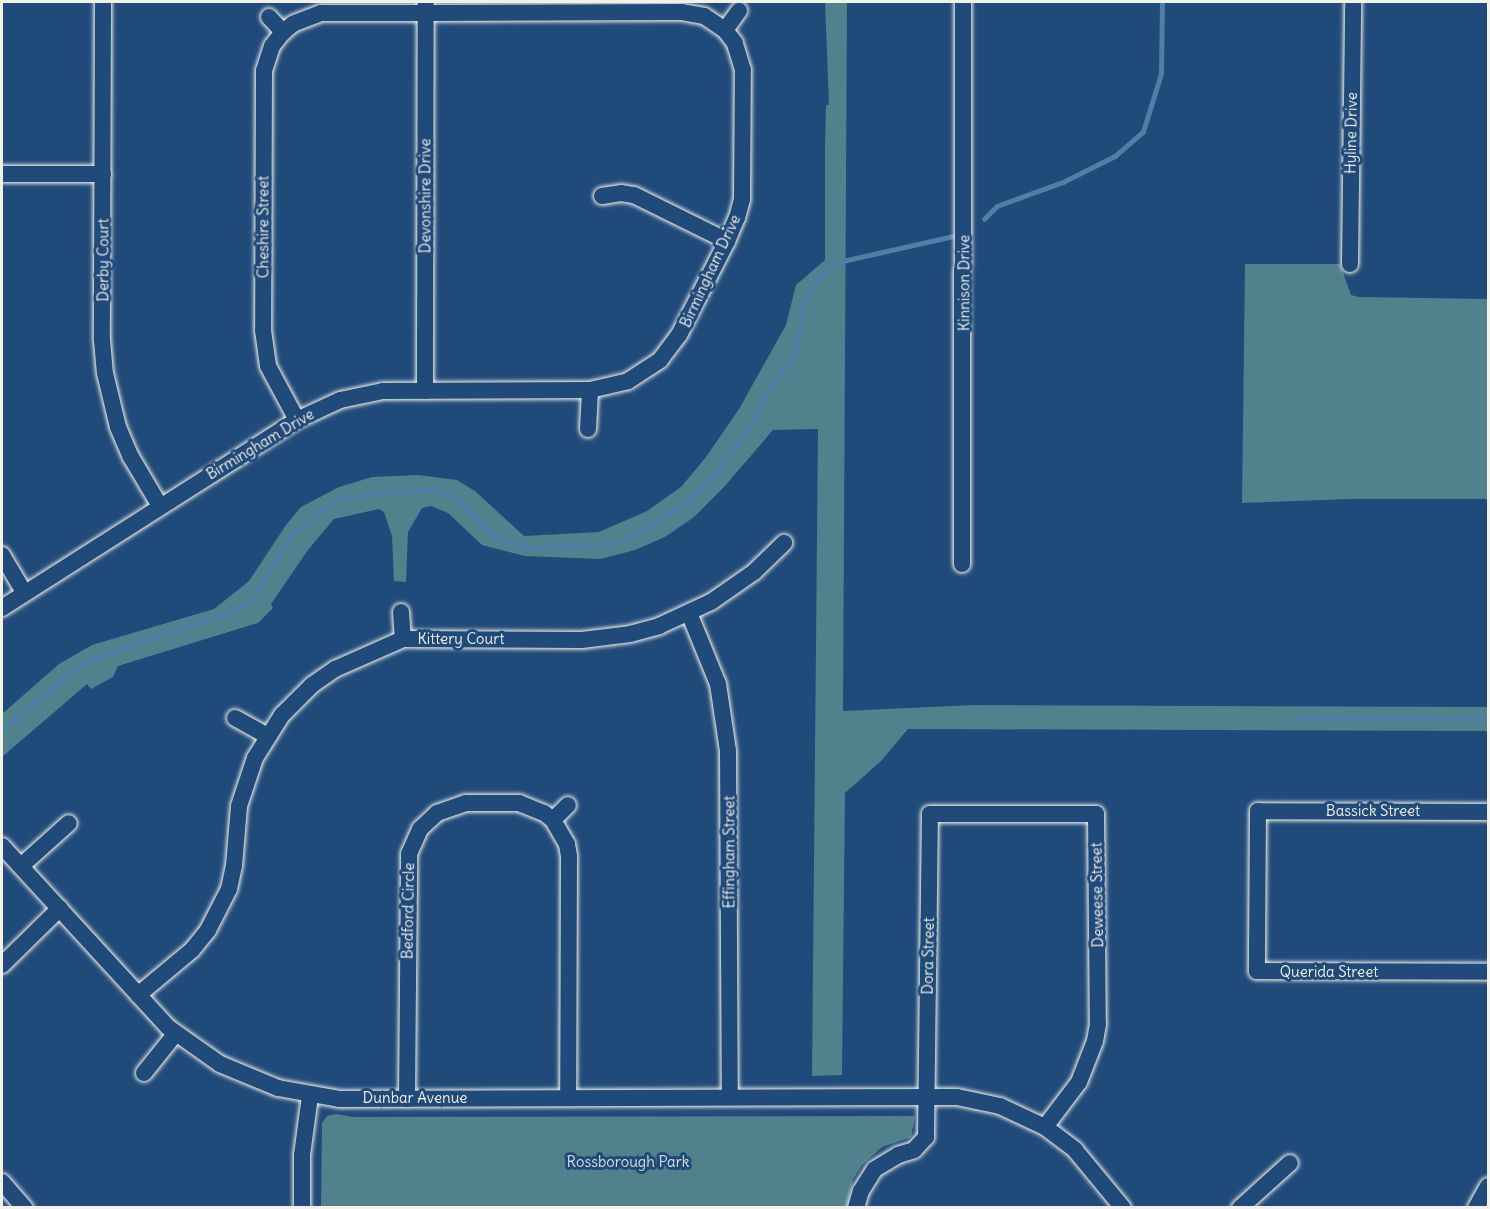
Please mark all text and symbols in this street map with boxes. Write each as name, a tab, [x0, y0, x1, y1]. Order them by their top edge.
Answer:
street label: Hyline Drive	[1341, 92, 1361, 174]
street label: Devonshire Drive	[416, 139, 434, 253]
street label: Cheshire Street	[254, 176, 272, 278]
street label: Birmingham Drive	[676, 212, 744, 330]
street label: Derby Court	[94, 218, 112, 302]
street label: Kinnison Drive	[955, 235, 973, 331]
street label: Birmingham Drive	[203, 405, 317, 483]
street label: Kittery Court	[418, 630, 504, 648]
street label: Effingham Street	[720, 796, 738, 908]
street label: Bassick Street	[1326, 802, 1420, 820]
street label: Deweese Street	[1087, 842, 1107, 948]
street label: Bedford Circle	[398, 863, 418, 959]
street label: Dora Street	[918, 917, 938, 995]
street label: Querida Street	[1280, 963, 1378, 981]
street label: Dunbar Avenue	[363, 1089, 467, 1107]
park label: Rossborough Park	[567, 1153, 689, 1171]

